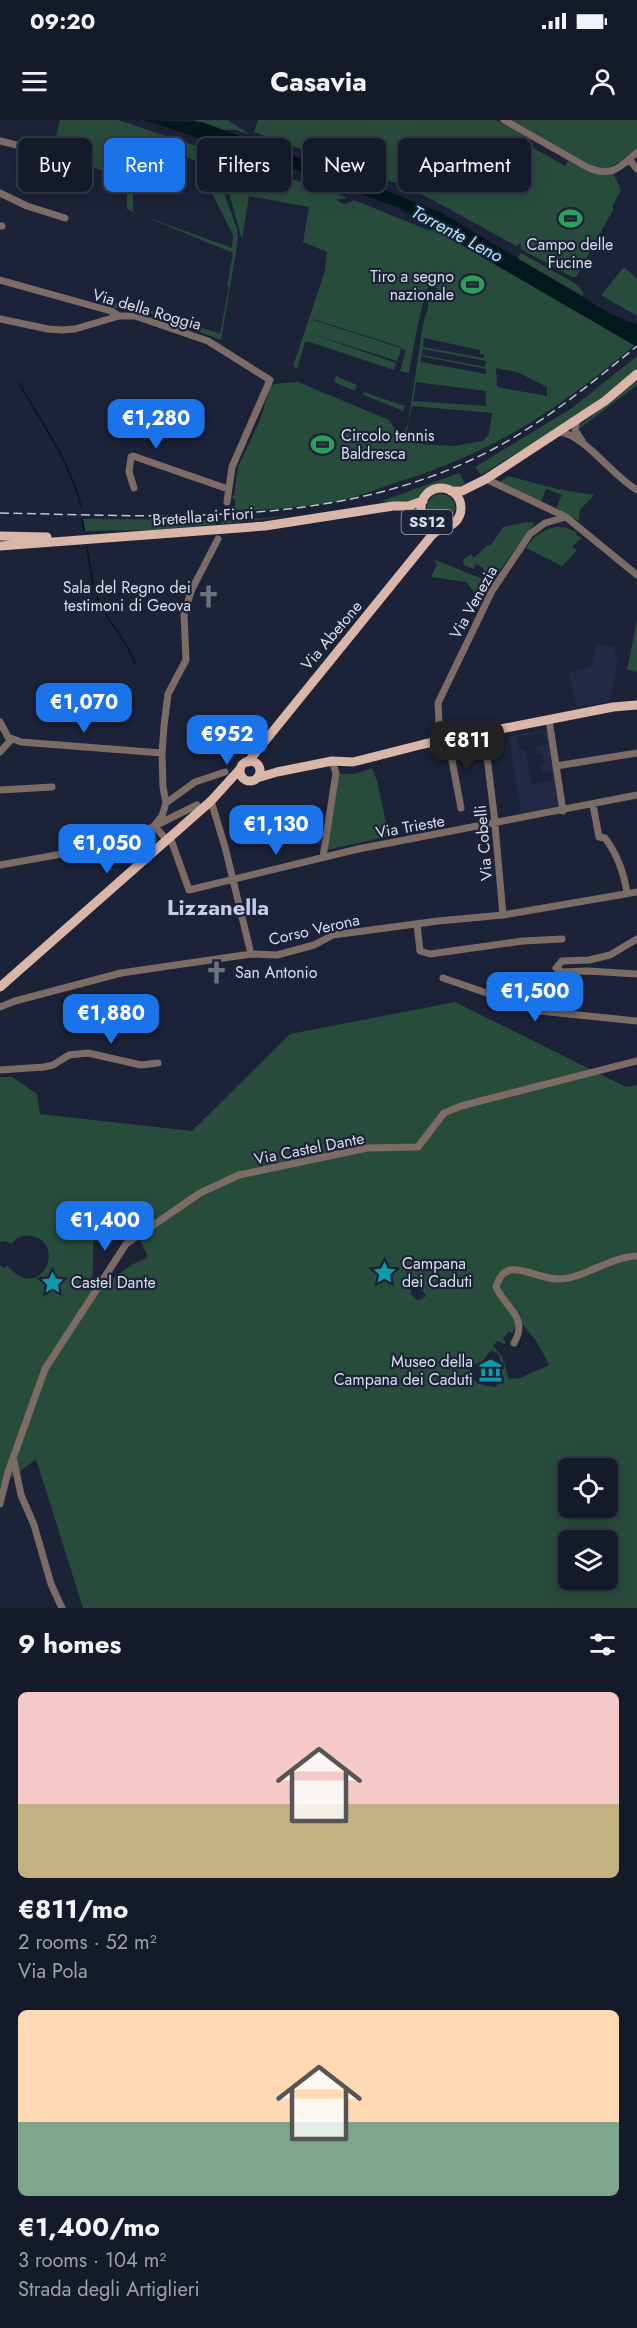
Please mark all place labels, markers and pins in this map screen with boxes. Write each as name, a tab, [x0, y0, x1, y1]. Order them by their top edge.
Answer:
sports icon: Campo delle Fucine	[557, 206, 583, 232]
place label: Campo delle Fucine	[527, 233, 613, 274]
place label: Tiro a segno nazionale	[370, 265, 454, 306]
sports icon: Tiro a segno nazionale	[459, 272, 485, 298]
pin: €1,280	[107, 399, 205, 450]
place label: Circolo tennis Baldresca	[341, 424, 434, 465]
sports icon: Circolo tennis Baldresca	[310, 431, 336, 457]
place label: Sala del Regno dei testimoni di Geova	[63, 576, 191, 617]
church icon: Sala del Regno dei testimoni di Geova	[196, 583, 222, 609]
pin: €1,070	[35, 683, 133, 734]
pin: €952	[191, 715, 263, 766]
pin: €811	[431, 721, 503, 772]
pin: €1,130	[227, 805, 325, 856]
pin: €1,050	[58, 824, 156, 875]
church icon: San Antonio	[204, 959, 230, 985]
place label: San Antonio	[235, 961, 318, 984]
pin: €1,500	[486, 972, 584, 1023]
pin: €1,880	[62, 994, 160, 1045]
pin: €1,400	[56, 1201, 154, 1252]
place label: Campana dei Caduti	[402, 1252, 473, 1293]
place icon: Campana dei Caduti	[371, 1259, 397, 1285]
place icon: Castel Dante	[40, 1269, 66, 1295]
place label: Castel Dante	[71, 1271, 156, 1294]
place label: Museo della Campana dei Caduti	[334, 1350, 473, 1391]
museum icon: Museo della Campana dei Caduti	[478, 1357, 504, 1383]

